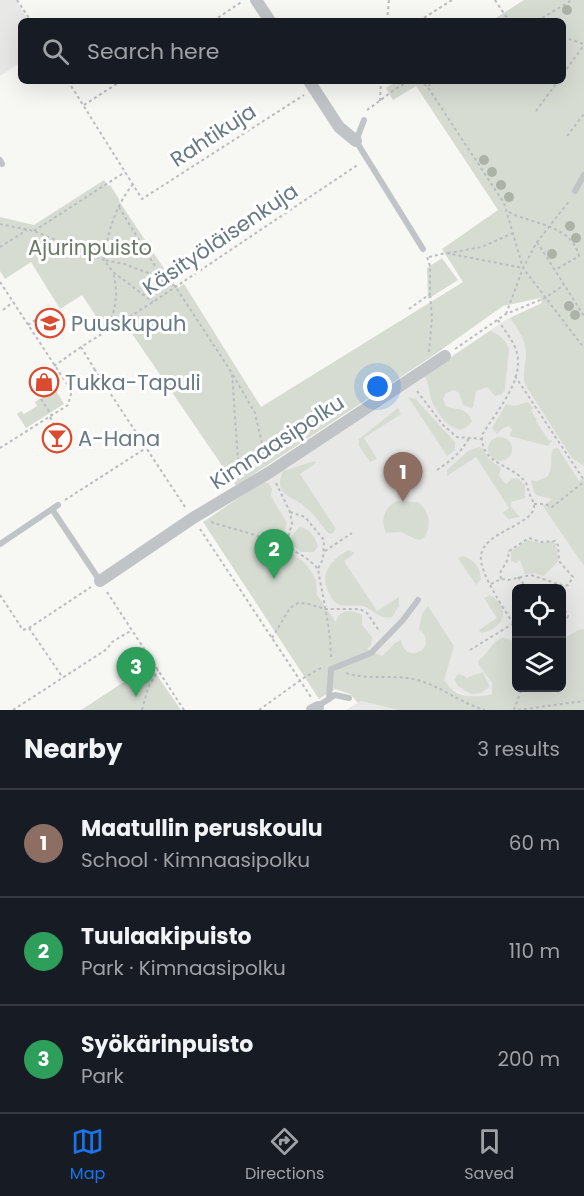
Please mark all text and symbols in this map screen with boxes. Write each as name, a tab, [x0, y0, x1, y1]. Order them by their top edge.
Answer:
search box	[18, 18, 566, 84]
icon: search	[39, 35, 72, 68]
text: Search here	[87, 36, 220, 67]
street label: Rahtikuja	[164, 96, 262, 174]
street label: Käsityöläisenkuja	[137, 176, 303, 302]
park label: Ajurinpuisto	[28, 233, 152, 262]
school or university icon: Puuskupuh	[34, 307, 66, 339]
place label: Puuskupuh	[71, 309, 186, 338]
shop icon: Tukka-Tapuli	[28, 366, 60, 398]
place label: Tukka-Tapuli	[65, 368, 201, 397]
your location	[363, 372, 392, 401]
street label: Kimnaasipolku	[204, 388, 350, 496]
bar icon: A-Hana	[41, 422, 73, 454]
place label: A-Hana	[78, 424, 160, 453]
pin: 1	[384, 452, 422, 502]
pin: 2	[254, 530, 294, 579]
map controls	[512, 584, 566, 692]
button: locate	[512, 584, 566, 638]
button: layers	[512, 638, 566, 692]
pin: 3	[116, 648, 156, 697]
text: Nearby	[24, 731, 122, 767]
text: 3 results	[477, 735, 560, 763]
text: Maatullin peruskoulu	[81, 813, 323, 844]
text: 1	[40, 829, 47, 857]
text: 60 m	[509, 829, 560, 857]
text: School · Kimnaasipolku	[81, 846, 310, 874]
text: Tuulaakipuisto	[81, 921, 252, 952]
text: 2	[38, 937, 49, 965]
text: 110 m	[509, 937, 560, 965]
text: Park · Kimnaasipolku	[81, 954, 286, 982]
text: Syökärinpuisto	[81, 1029, 253, 1060]
text: 3	[37, 1045, 50, 1073]
text: 200 m	[497, 1045, 560, 1073]
text: Park	[81, 1062, 124, 1090]
tab: Map	[70, 1125, 105, 1186]
tab: Directions	[245, 1125, 324, 1186]
tab: Saved	[464, 1125, 514, 1186]

